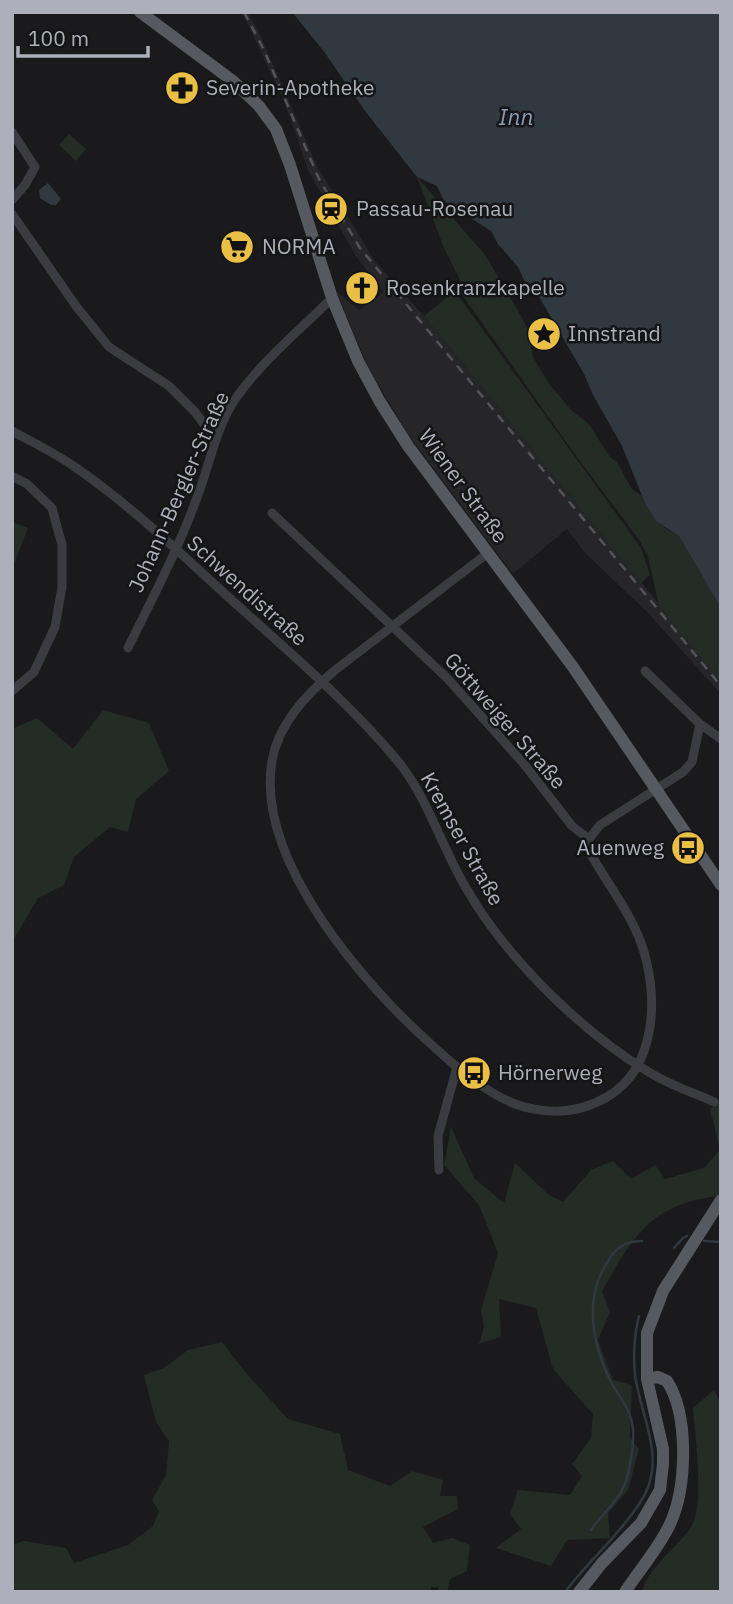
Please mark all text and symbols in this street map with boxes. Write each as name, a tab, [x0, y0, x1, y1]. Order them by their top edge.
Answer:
scale bar	[18, 14, 147, 58]
text: 100 m	[28, 24, 89, 52]
pharmacy icon: Severin-Apotheke	[163, 69, 201, 107]
place label: Severin-Apotheke	[206, 73, 375, 101]
water label: Inn	[499, 101, 533, 131]
station icon: Passau-Rosenau	[312, 190, 350, 228]
place label: Passau-Rosenau	[356, 194, 513, 222]
supermarket icon: NORMA	[218, 228, 256, 266]
place label: NORMA	[262, 232, 336, 260]
church icon: Rosenkranzkapelle	[343, 269, 381, 307]
place label: Rosenkranzkapelle	[386, 273, 565, 301]
place icon: Innstrand	[525, 315, 563, 353]
place label: Innstrand	[568, 319, 661, 347]
street label: Johann-Bergler-Straße	[121, 387, 235, 597]
street label: Wiener Straße	[413, 423, 515, 548]
street label: Schwendistraße	[182, 529, 314, 652]
street label: Göttweiger Straße	[439, 646, 573, 795]
street label: Kremser Straße	[415, 767, 511, 910]
bus stop icon: Auenweg	[669, 829, 707, 867]
place label: Auenweg	[577, 833, 664, 861]
bus stop icon: Hörnerweg	[455, 1054, 493, 1092]
place label: Hörnerweg	[498, 1058, 602, 1086]

